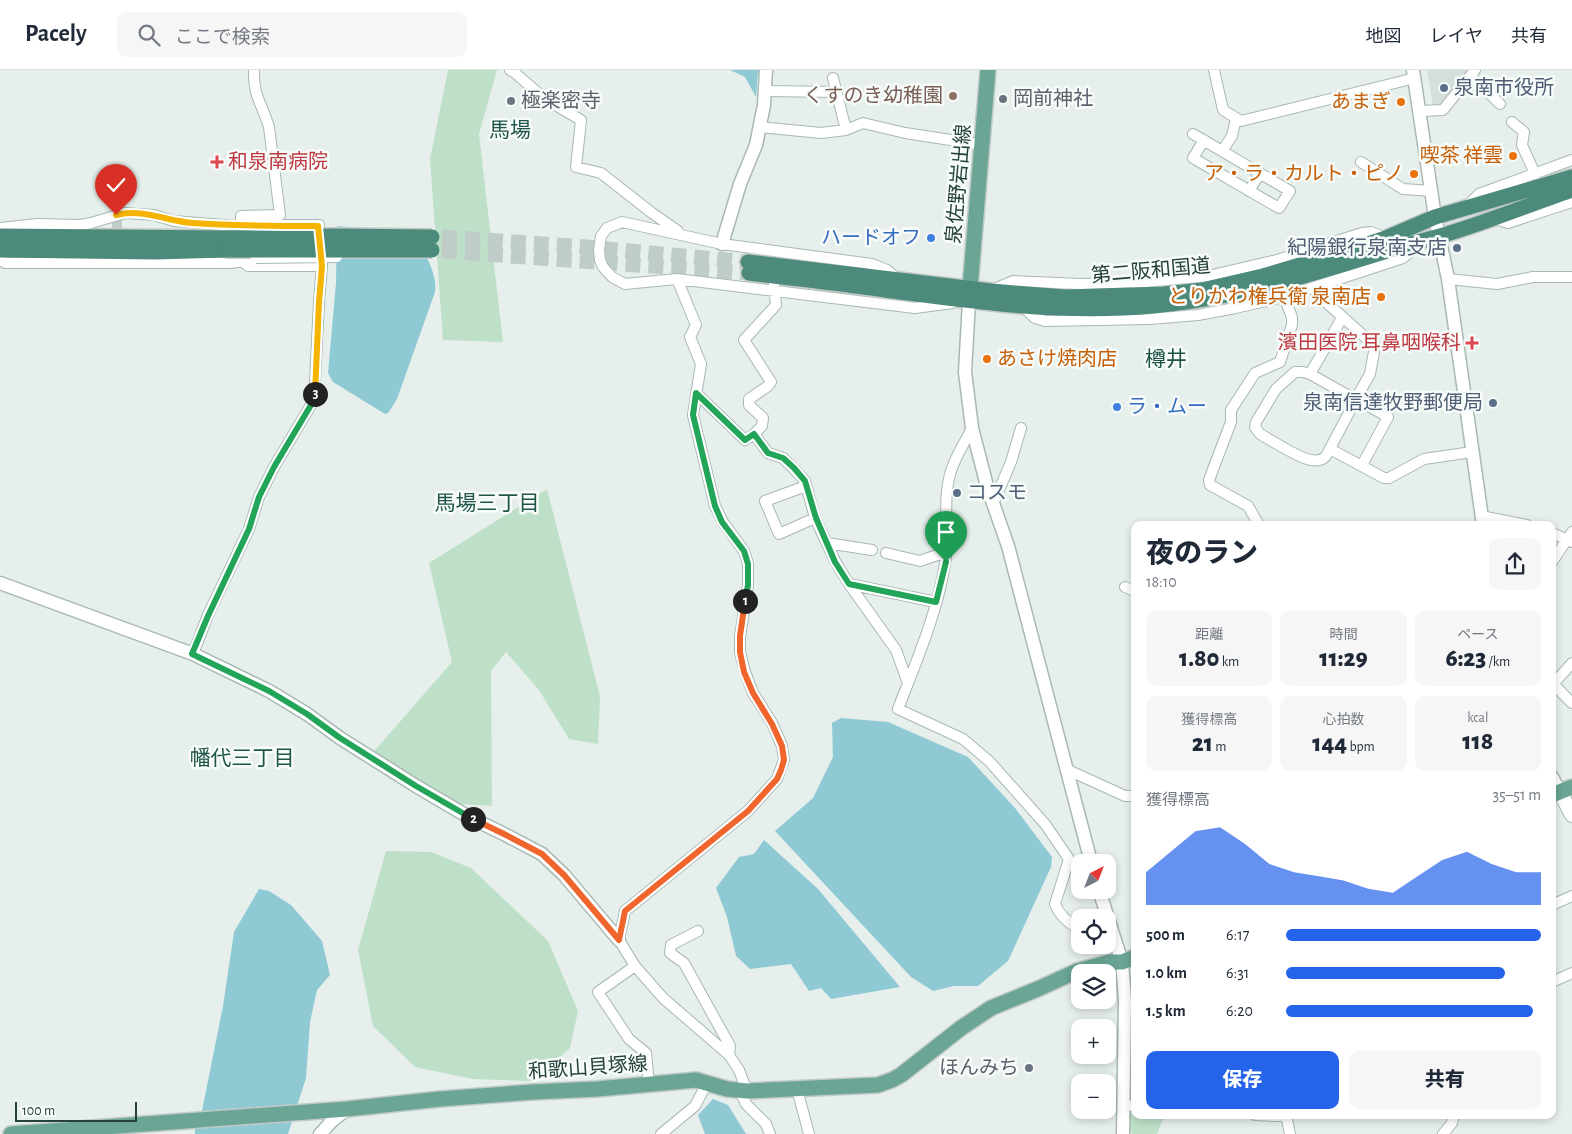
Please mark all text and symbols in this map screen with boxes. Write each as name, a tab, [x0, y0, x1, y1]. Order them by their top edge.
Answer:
search box	[117, 12, 467, 57]
icon: search	[135, 21, 163, 49]
text: Pacely	[25, 22, 87, 46]
text: ここで検索	[175, 28, 270, 47]
text: 地図	[1366, 28, 1402, 46]
text: レイヤ	[1430, 28, 1483, 46]
text: 共有	[1511, 28, 1547, 46]
place label: 泉南市役所	[1454, 77, 1554, 98]
marker: 泉南市役所	[1438, 82, 1450, 94]
place label: くすのき幼稚園	[804, 85, 943, 106]
place label: 岡前神社	[1013, 88, 1093, 109]
place label: 極楽密寺	[521, 90, 601, 111]
marker: くすのき幼稚園	[947, 90, 959, 102]
place label: あまぎ	[1331, 91, 1391, 112]
marker: 岡前神社	[997, 93, 1009, 105]
marker: 極楽密寺	[505, 95, 517, 107]
marker: あまぎ	[1395, 96, 1407, 108]
district label: 馬場	[489, 119, 531, 141]
street label: 泉佐野岩出線	[942, 123, 974, 245]
place label: 喫茶 祥雲	[1420, 145, 1503, 166]
place label: 和泉南病院	[228, 150, 328, 172]
marker: 喫茶 祥雲	[1507, 150, 1519, 162]
marker: 和泉南病院	[210, 155, 224, 169]
place label: ア・ラ・カルト・ピノ	[1204, 163, 1404, 184]
pin	[95, 164, 137, 215]
marker: ア・ラ・カルト・ピノ	[1408, 168, 1420, 180]
icon: check	[102, 171, 130, 199]
place label: ハードオフ	[821, 228, 921, 248]
marker: ハードオフ	[925, 232, 937, 244]
place label: 紀陽銀行泉南支店	[1287, 237, 1447, 258]
marker: 紀陽銀行泉南支店	[1451, 242, 1463, 254]
street label: 第二阪和国道	[1090, 255, 1212, 286]
place label: とりかわ権兵衛 泉南店	[1168, 286, 1371, 307]
marker: とりかわ権兵衛 泉南店	[1375, 291, 1387, 303]
place label: 濱田医院 耳鼻咽喉科	[1278, 332, 1461, 353]
marker: 濱田医院 耳鼻咽喉科	[1465, 336, 1479, 350]
place label: あさけ焼肉店	[997, 347, 1117, 369]
district label: 樽井	[1145, 348, 1187, 370]
marker: あさけ焼肉店	[981, 353, 993, 365]
pin: 3	[302, 382, 328, 406]
text: 3	[312, 387, 319, 401]
place label: 泉南信達牧野郵便局	[1303, 392, 1483, 413]
place label: ラ・ムー	[1127, 397, 1207, 417]
marker: 泉南信達牧野郵便局	[1487, 397, 1499, 409]
marker: ラ・ムー	[1111, 401, 1123, 413]
place label: コスモ	[967, 483, 1027, 503]
marker: コスモ	[951, 487, 963, 499]
district label: 馬場三丁目	[435, 492, 540, 514]
pin	[925, 511, 967, 562]
icon: arrive	[932, 518, 960, 546]
button: share	[1489, 538, 1541, 590]
text: 夜のラン	[1146, 540, 1258, 568]
text: 18:10	[1146, 574, 1177, 590]
pin: 1	[732, 588, 758, 614]
text: 1	[743, 594, 748, 608]
text: 距離	[1195, 628, 1223, 642]
text: 時間	[1329, 628, 1357, 642]
text: ペース	[1457, 628, 1498, 642]
text: 1.80	[1179, 646, 1219, 671]
text: 11:29	[1319, 646, 1368, 671]
text: 6:23	[1445, 646, 1486, 671]
text: km	[1219, 655, 1239, 669]
text: /km	[1486, 655, 1510, 669]
text: kcal	[1467, 711, 1489, 725]
text: 獲得標高	[1181, 713, 1237, 727]
text: 心拍数	[1322, 713, 1364, 727]
text: 118	[1462, 729, 1493, 754]
text: 21	[1192, 731, 1213, 756]
text: 144	[1312, 731, 1347, 756]
text: m	[1213, 740, 1227, 754]
text: bpm	[1347, 740, 1375, 754]
district label: 幡代三丁目	[190, 747, 295, 769]
text: 35–51 m	[1492, 787, 1541, 803]
text: 獲得標高	[1146, 792, 1210, 808]
pin: 2	[460, 806, 486, 832]
text: 2	[470, 812, 477, 826]
north arrow	[1071, 854, 1116, 899]
map controls	[1071, 854, 1116, 1119]
button: locate	[1071, 909, 1116, 954]
text: 500 m	[1146, 927, 1185, 943]
text: 6:17	[1226, 927, 1249, 943]
button: layers	[1071, 964, 1116, 1009]
text: 1.0 km	[1146, 965, 1187, 981]
text: 6:31	[1226, 965, 1249, 981]
text: 1.5 km	[1146, 1003, 1186, 1019]
text: 6:20	[1226, 1003, 1253, 1019]
button: +	[1071, 1019, 1116, 1064]
button: 保存	[1146, 1051, 1339, 1109]
button: 共有	[1349, 1051, 1541, 1109]
street label: 和歌山貝塚線	[527, 1052, 649, 1082]
place label: ほんみち	[939, 1058, 1019, 1078]
marker: ほんみち	[1023, 1062, 1035, 1074]
button: −	[1071, 1074, 1116, 1119]
scale bar	[15, 1099, 138, 1122]
text: 100 m	[22, 1104, 55, 1118]

